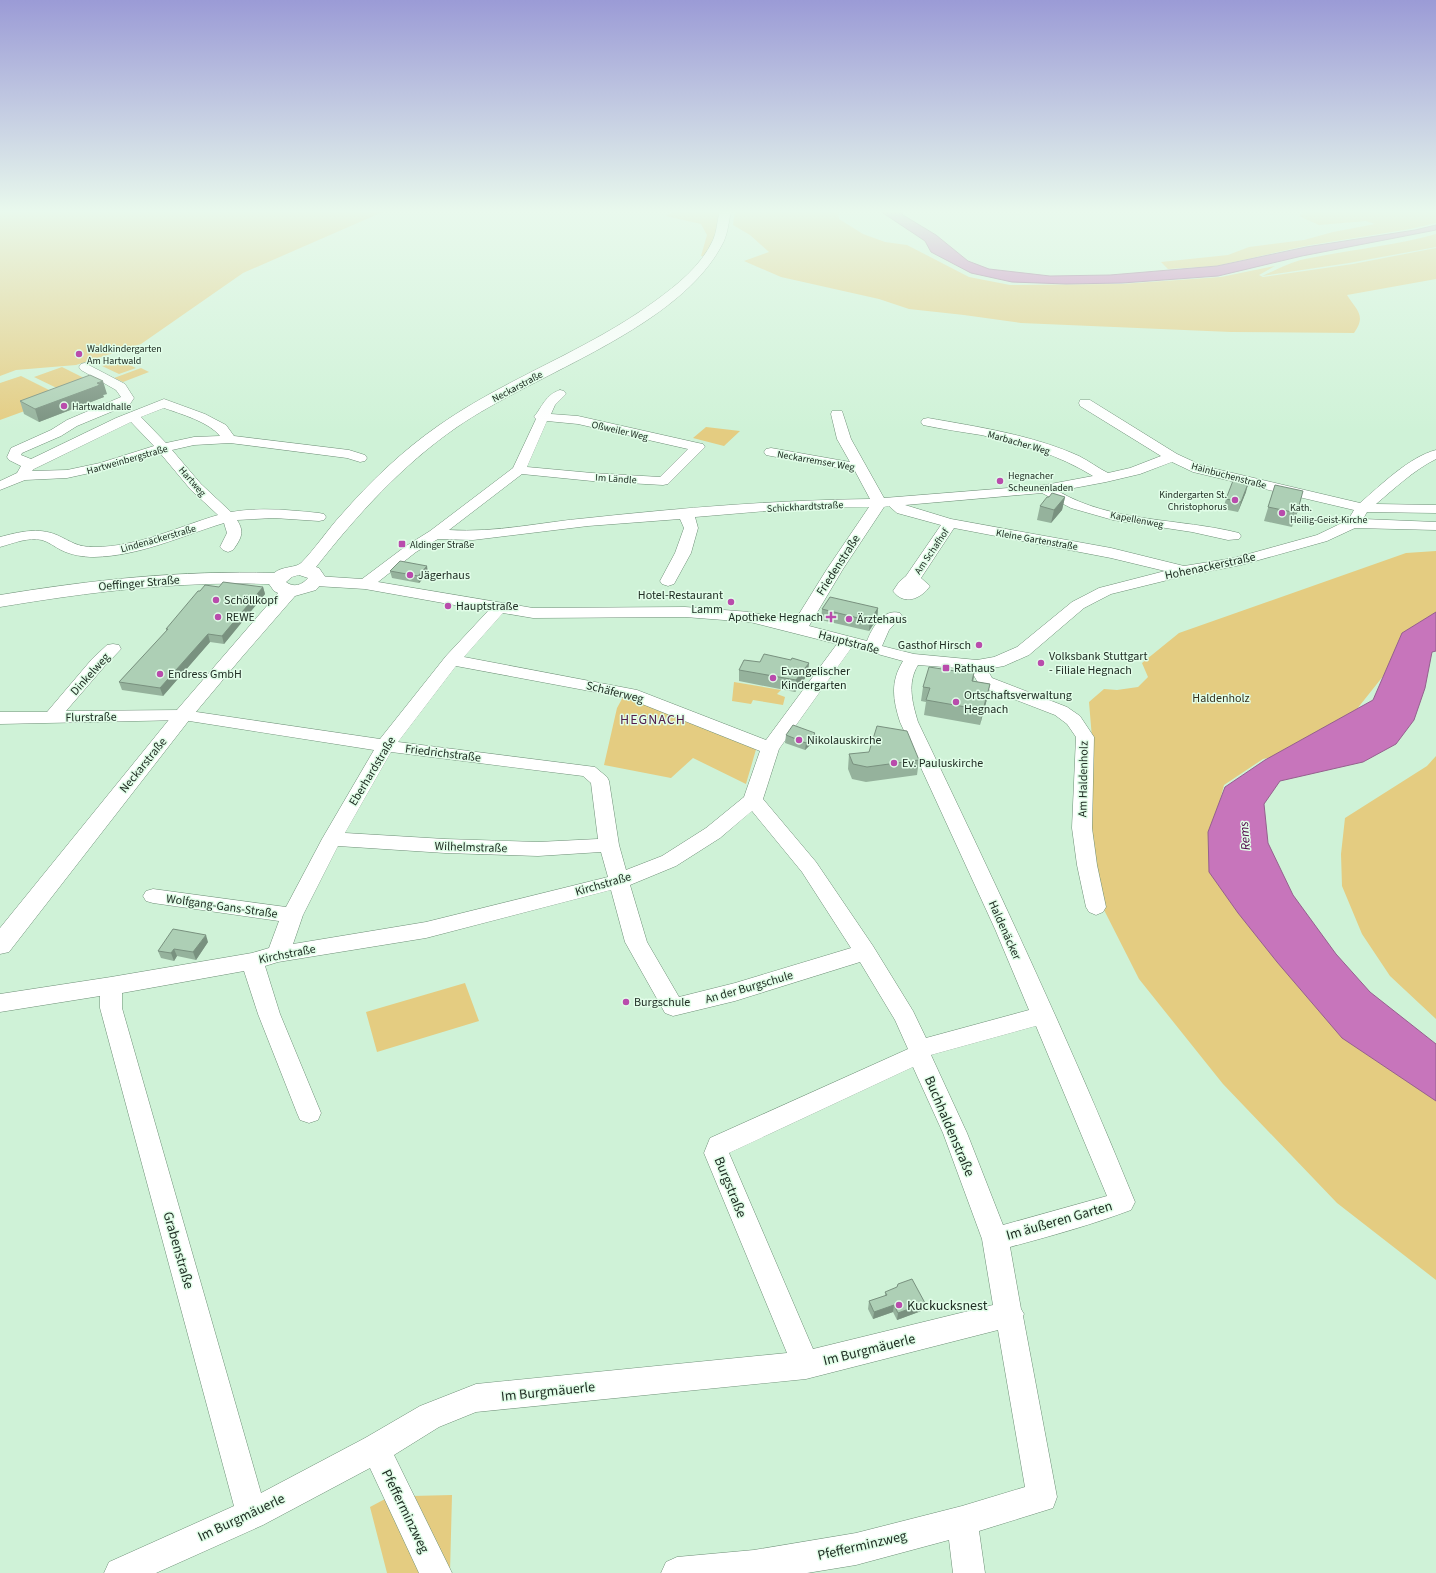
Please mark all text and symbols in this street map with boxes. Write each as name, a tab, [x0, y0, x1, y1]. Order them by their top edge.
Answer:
place label: Waldkindergarten Am Hartwald	[87, 342, 162, 368]
marker: Waldkindergarten Am Hartwald	[74, 349, 84, 359]
street label: Neckarstraße	[490, 368, 545, 406]
place label: Hartwaldhalle	[72, 400, 131, 414]
marker: Hartwaldhalle	[59, 401, 69, 411]
street label: Oßweiler Weg	[590, 418, 649, 444]
street label: Marbacher Weg	[986, 427, 1052, 459]
street label: Hartweinbergstraße	[85, 442, 169, 478]
street label: Neckarremser Weg	[776, 447, 856, 475]
street label: Hainbuchenstraße	[1190, 459, 1268, 493]
street label: Hartweg	[175, 464, 209, 500]
place label: Hegnacher Scheunenladen	[1008, 469, 1073, 495]
street label: Im Ländle	[595, 471, 637, 487]
marker: Hegnacher Scheunenladen	[995, 476, 1005, 486]
place label: Kindergarten St. Christophorus	[1159, 488, 1227, 514]
marker: Kindergarten St. Christophorus	[1230, 495, 1240, 505]
street label: Schickhardtstraße	[767, 498, 844, 516]
place label: Kath. Heilig-Geist-Kirche	[1290, 501, 1368, 527]
street label: Kapellenweg	[1109, 508, 1165, 532]
marker: Kath. Heilig-Geist-Kirche	[1277, 508, 1287, 518]
street label: Lindenäckerstraße	[119, 521, 198, 556]
street label: Am Schafhof	[911, 525, 953, 577]
street label: Kleine Gartenstraße	[995, 526, 1079, 554]
street label: Friedenstraße	[812, 531, 865, 599]
place label: Aldinger Straße	[410, 538, 474, 552]
marker: Aldinger Straße	[397, 539, 407, 549]
street label: Hohenackerstraße	[1163, 549, 1257, 584]
place label: Jägerhaus	[418, 567, 470, 584]
marker: Jägerhaus	[405, 570, 415, 580]
street label: Oeffinger Straße	[98, 571, 181, 596]
place label: Hotel-Restaurant Lamm	[638, 587, 723, 618]
place label: Schöllkopf	[224, 592, 278, 609]
marker: Schöllkopf	[211, 595, 221, 605]
marker: Hotel-Restaurant Lamm	[726, 597, 736, 607]
place label: Hauptstraße	[456, 598, 518, 615]
marker: Hauptstraße	[443, 601, 453, 611]
place label: REWE	[226, 609, 255, 626]
place label: Apotheke Hegnach	[729, 609, 823, 626]
place label: Ärztehaus	[857, 611, 907, 628]
marker: REWE	[213, 612, 223, 622]
marker: Apotheke Hegnach	[826, 612, 836, 622]
marker: Ärztehaus	[844, 614, 854, 624]
street label: Hauptstraße	[817, 626, 881, 659]
place label: Gasthof Hirsch	[898, 637, 971, 654]
marker: Gasthof Hirsch	[974, 640, 984, 650]
place label: Volksbank Stuttgart - Filiale Hegnach	[1049, 648, 1148, 679]
street label: Dinkelweg	[67, 649, 114, 699]
marker: Volksbank Stuttgart - Filiale Hegnach	[1036, 658, 1046, 668]
place label: Rathaus	[954, 660, 995, 677]
place label: Evangelischer Kindergarten	[781, 663, 851, 694]
marker: Rathaus	[941, 663, 951, 673]
place label: Endress GmbH	[168, 666, 242, 683]
marker: Endress GmbH	[155, 669, 165, 679]
marker: Evangelischer Kindergarten	[768, 673, 778, 683]
street label: Schäferweg	[584, 677, 645, 708]
place label: Ortschaftsverwaltung Hegnach	[964, 687, 1072, 718]
park label: Haldenholz	[1192, 690, 1250, 707]
marker: Ortschaftsverwaltung Hegnach	[951, 697, 961, 707]
street label: Flurstraße	[65, 709, 117, 726]
district label: HEGNACH	[620, 710, 686, 730]
place label: Nikolauskirche	[807, 732, 882, 749]
street label: Eberhardstraße	[345, 733, 400, 809]
street label: Neckarstraße	[116, 734, 171, 797]
marker: Nikolauskirche	[794, 735, 804, 745]
street label: Friedrichstraße	[404, 740, 482, 767]
street label: Am Haldenholz	[1074, 741, 1093, 817]
place label: Ev. Pauluskirche	[902, 755, 983, 772]
marker: Ev. Pauluskirche	[889, 758, 899, 768]
water label: Rems	[1235, 821, 1255, 851]
street label: Wilhelmstraße	[434, 838, 508, 857]
street label: Kirchstraße	[573, 868, 633, 901]
street label: Wolfgang-Gans-Straße	[165, 890, 279, 923]
street label: Haldenäcker	[984, 898, 1026, 963]
street label: Kirchstraße	[257, 941, 317, 968]
street label: An der Burgschule	[703, 967, 795, 1008]
place label: Burgschule	[634, 994, 690, 1011]
marker: Burgschule	[621, 997, 631, 1007]
street label: Buchhaldenstraße	[919, 1073, 979, 1180]
street label: Burgstraße	[709, 1154, 751, 1221]
street label: Im äußeren Garten	[1004, 1196, 1115, 1246]
street label: Grabenstraße	[157, 1209, 199, 1291]
place label: Kuckucksnest	[907, 1296, 988, 1316]
marker: Kuckucksnest	[894, 1300, 904, 1310]
street label: Im Burgmäuerle	[821, 1329, 917, 1371]
street label: Im Burgmäuerle	[500, 1377, 596, 1407]
street label: Pfefferminzweg	[376, 1466, 434, 1557]
street label: Im Burgmäuerle	[194, 1489, 288, 1547]
street label: Pfefferminzweg	[816, 1526, 909, 1566]

